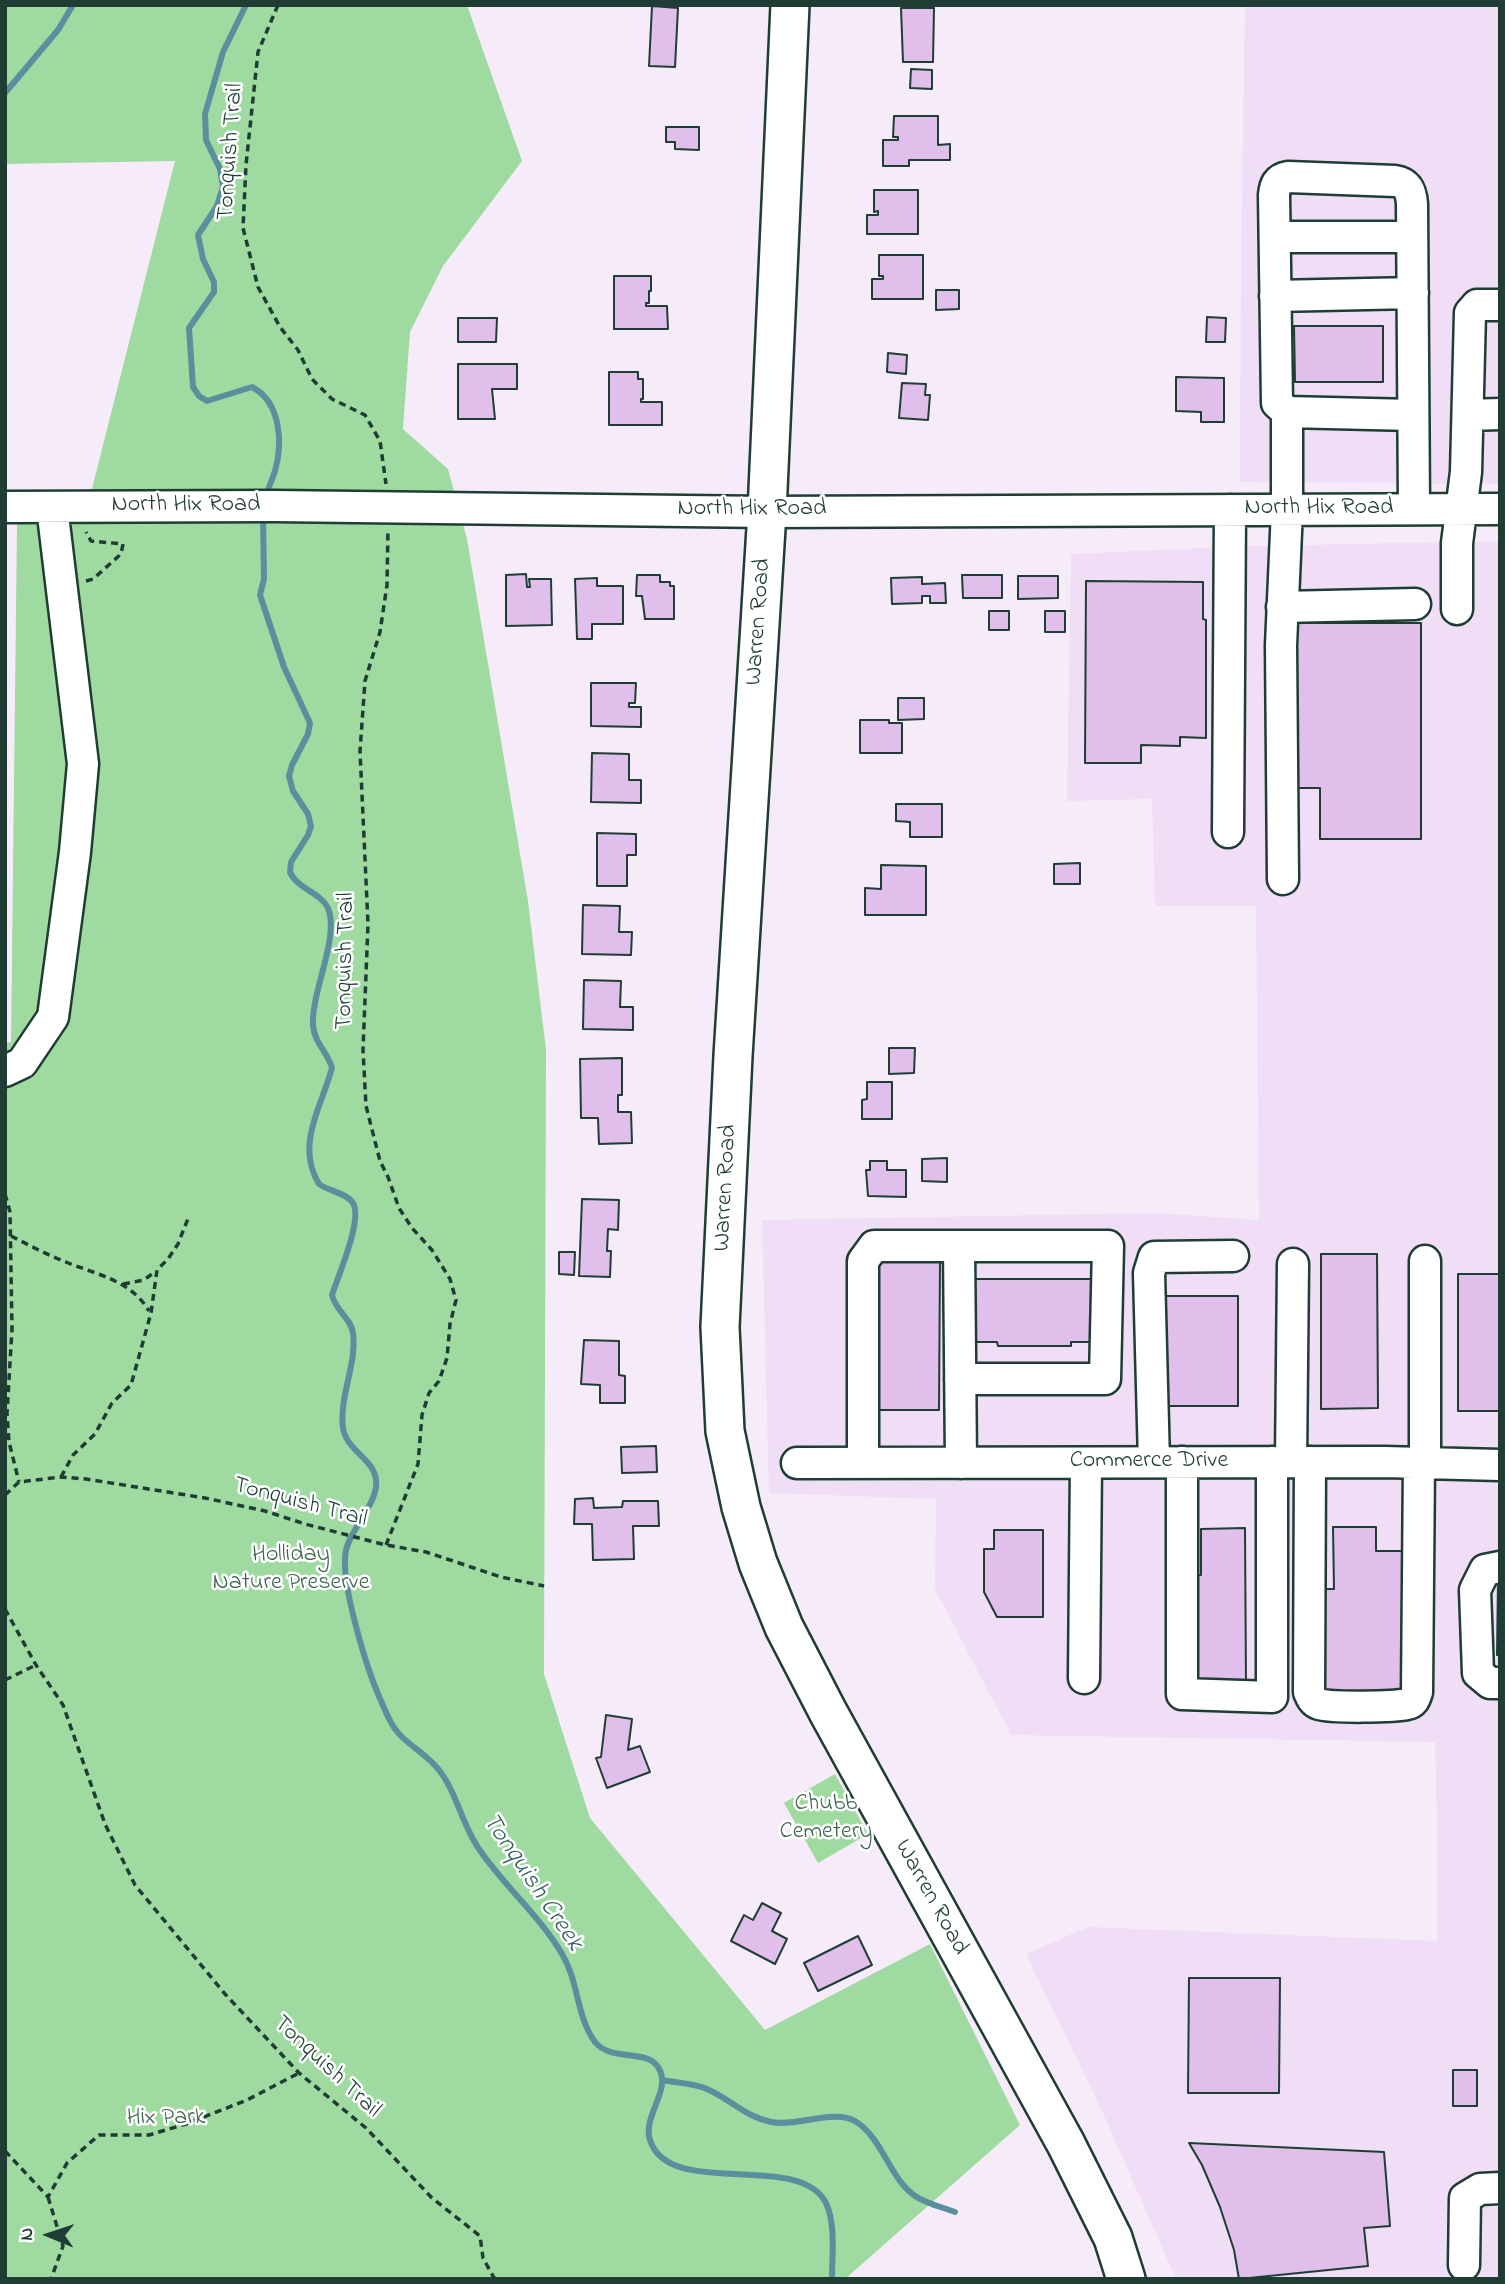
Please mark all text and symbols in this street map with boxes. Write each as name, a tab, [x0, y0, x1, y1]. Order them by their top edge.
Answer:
street label: Tonquish Trail	[213, 83, 251, 221]
street label: North Hix Road	[112, 492, 260, 520]
street label: North Hix Road	[1245, 495, 1393, 523]
street label: North Hix Road	[678, 496, 826, 524]
street label: Warren Road	[741, 558, 779, 686]
street label: Tonquish Trail	[331, 892, 363, 1030]
street label: Warren Road	[709, 1124, 745, 1252]
street label: Commerce Drive	[1070, 1448, 1228, 1476]
street label: Tonquish Trail	[230, 1472, 370, 1536]
park label: Holliday Nature Preserve	[213, 1542, 369, 1598]
park label: Chubb Cemetery	[780, 1791, 872, 1847]
water label: Tonquish Creek	[473, 1808, 589, 1958]
street label: Warren Road	[887, 1835, 973, 1961]
street label: Tonquish Trail	[266, 2011, 386, 2125]
park label: Hix Park	[127, 2105, 205, 2133]
north arrow	[14, 2200, 84, 2270]
text: N	[14, 2227, 41, 2241]

